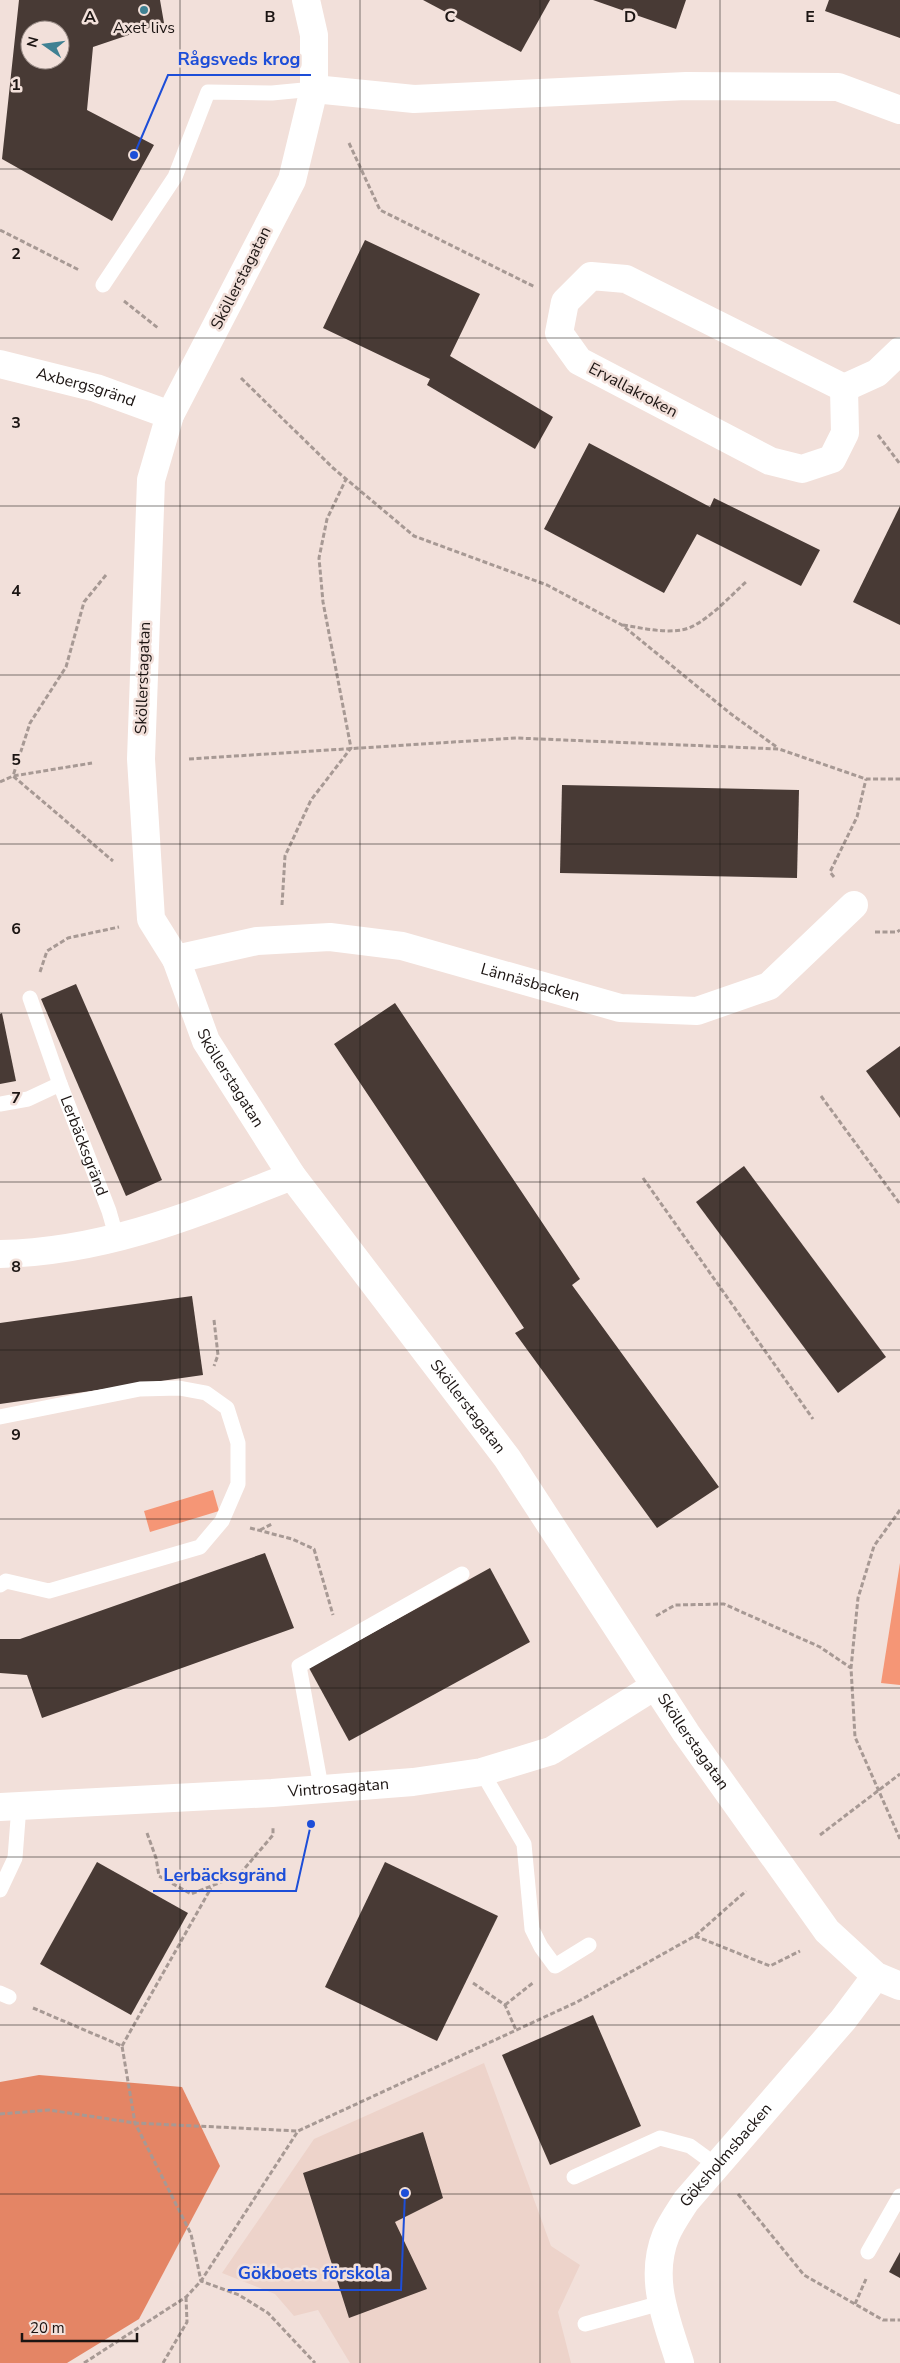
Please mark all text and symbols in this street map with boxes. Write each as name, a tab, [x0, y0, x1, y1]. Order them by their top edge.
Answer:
marker: Axet livs	[138, 4, 150, 16]
text: A	[84, 6, 96, 28]
text: B	[264, 6, 276, 28]
text: C	[445, 6, 456, 28]
text: D	[624, 6, 636, 28]
text: E	[805, 6, 815, 28]
place label: Axet livs	[113, 17, 175, 39]
north arrow	[20, 20, 70, 70]
text: N	[22, 35, 43, 49]
callout: Rågsveds krog	[168, 42, 311, 75]
text: Rågsveds krog	[178, 47, 300, 71]
text: 1	[11, 74, 21, 96]
street label: Sköllerstagatan	[206, 223, 276, 333]
text: 2	[11, 243, 21, 265]
street label: Ervallakroken	[585, 357, 681, 423]
street label: Axbergsgränd	[34, 363, 138, 412]
text: 3	[11, 412, 21, 434]
text: 4	[11, 580, 21, 602]
street label: Sköllerstagatan	[130, 621, 156, 735]
text: 5	[11, 749, 21, 771]
text: 6	[11, 918, 21, 940]
street label: Lännäsbacken	[478, 958, 582, 1007]
street label: Sköllerstagatan	[191, 1026, 269, 1132]
text: 7	[11, 1087, 21, 1109]
street label: Lerbäcksgränd	[55, 1093, 113, 1199]
text: 8	[11, 1256, 21, 1278]
street label: Sköllerstagatan	[425, 1355, 511, 1458]
text: 9	[11, 1424, 21, 1446]
street label: Sköllerstagatan	[652, 1689, 734, 1794]
street label: Vintrosagatan	[286, 1773, 390, 1803]
callout: Lerbäcksgränd	[153, 1858, 296, 1891]
text: Lerbäcksgränd	[163, 1863, 287, 1887]
street label: Göksholmsbacken	[675, 2099, 777, 2212]
callout: Gökboets förskola	[228, 2257, 401, 2290]
text: Gökboets förskola	[238, 2261, 390, 2285]
scale bar	[22, 2310, 138, 2342]
text: 20 m	[30, 2318, 65, 2338]

